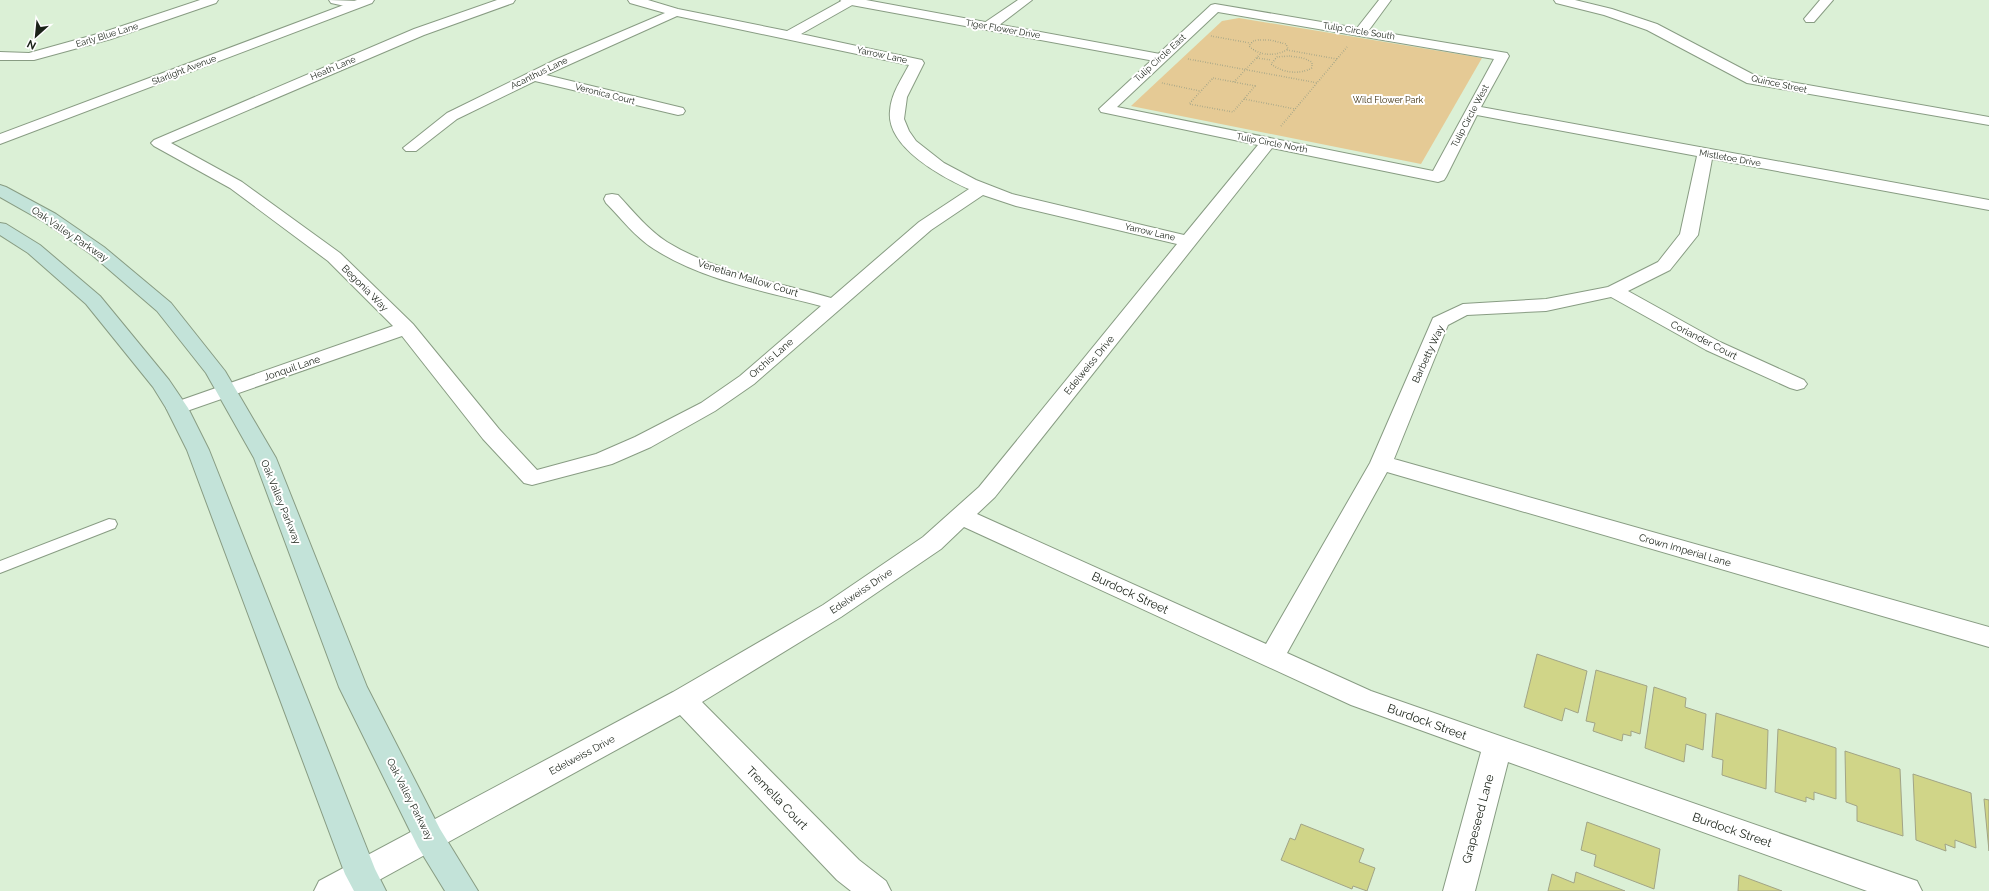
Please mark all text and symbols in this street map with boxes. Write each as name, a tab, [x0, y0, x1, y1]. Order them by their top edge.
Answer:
north arrow	[16, 16, 56, 56]
street label: Tiger Flower Drive	[965, 18, 1042, 41]
street label: Tulip Circle South	[1322, 20, 1396, 42]
street label: Early Blue Lane	[75, 21, 140, 49]
street label: Tulip Circle East	[1132, 32, 1188, 84]
text: N	[25, 37, 38, 52]
street label: Yarrow Lane	[856, 45, 909, 65]
street label: Starlight Avenue	[150, 53, 218, 87]
street label: Heath Lane	[309, 54, 358, 82]
street label: Acanthus Lane	[509, 55, 570, 91]
street label: Quince Street	[1750, 73, 1808, 95]
street label: Veronica Court	[574, 82, 636, 106]
street label: Tulip Circle West	[1449, 83, 1491, 149]
park label: Wild Flower Park	[1353, 95, 1424, 105]
street label: Tulip Circle North	[1236, 131, 1308, 155]
street label: Mistletoe Drive	[1698, 148, 1762, 168]
street label: Oak Valley Parkway	[30, 204, 111, 264]
street label: Yarrow Lane	[1124, 221, 1177, 243]
street label: Venetian Mallow Court	[696, 257, 800, 299]
street label: Begonia Way	[340, 263, 391, 314]
street label: Coriander Court	[1669, 318, 1740, 362]
street label: Barbetty Way	[1410, 323, 1446, 385]
street label: Edelweiss Drive	[1062, 333, 1116, 397]
street label: Orchis Lane	[747, 336, 795, 380]
street label: Jonquil Lane	[262, 353, 322, 383]
street label: Oak Valley Parkway	[259, 458, 303, 546]
street label: Crown Imperial Lane	[1638, 532, 1732, 568]
street label: Edelweiss Drive	[828, 566, 894, 616]
street label: Burdock Street	[1089, 569, 1171, 617]
street label: Burdock Street	[1386, 701, 1468, 743]
street label: Edelweiss Drive	[547, 733, 617, 777]
street label: Oak Valley Parkway	[385, 756, 436, 842]
street label: Tremella Court	[743, 764, 811, 832]
street label: Grapeseed Lane	[1459, 773, 1497, 865]
street label: Burdock Street	[1690, 810, 1774, 850]

